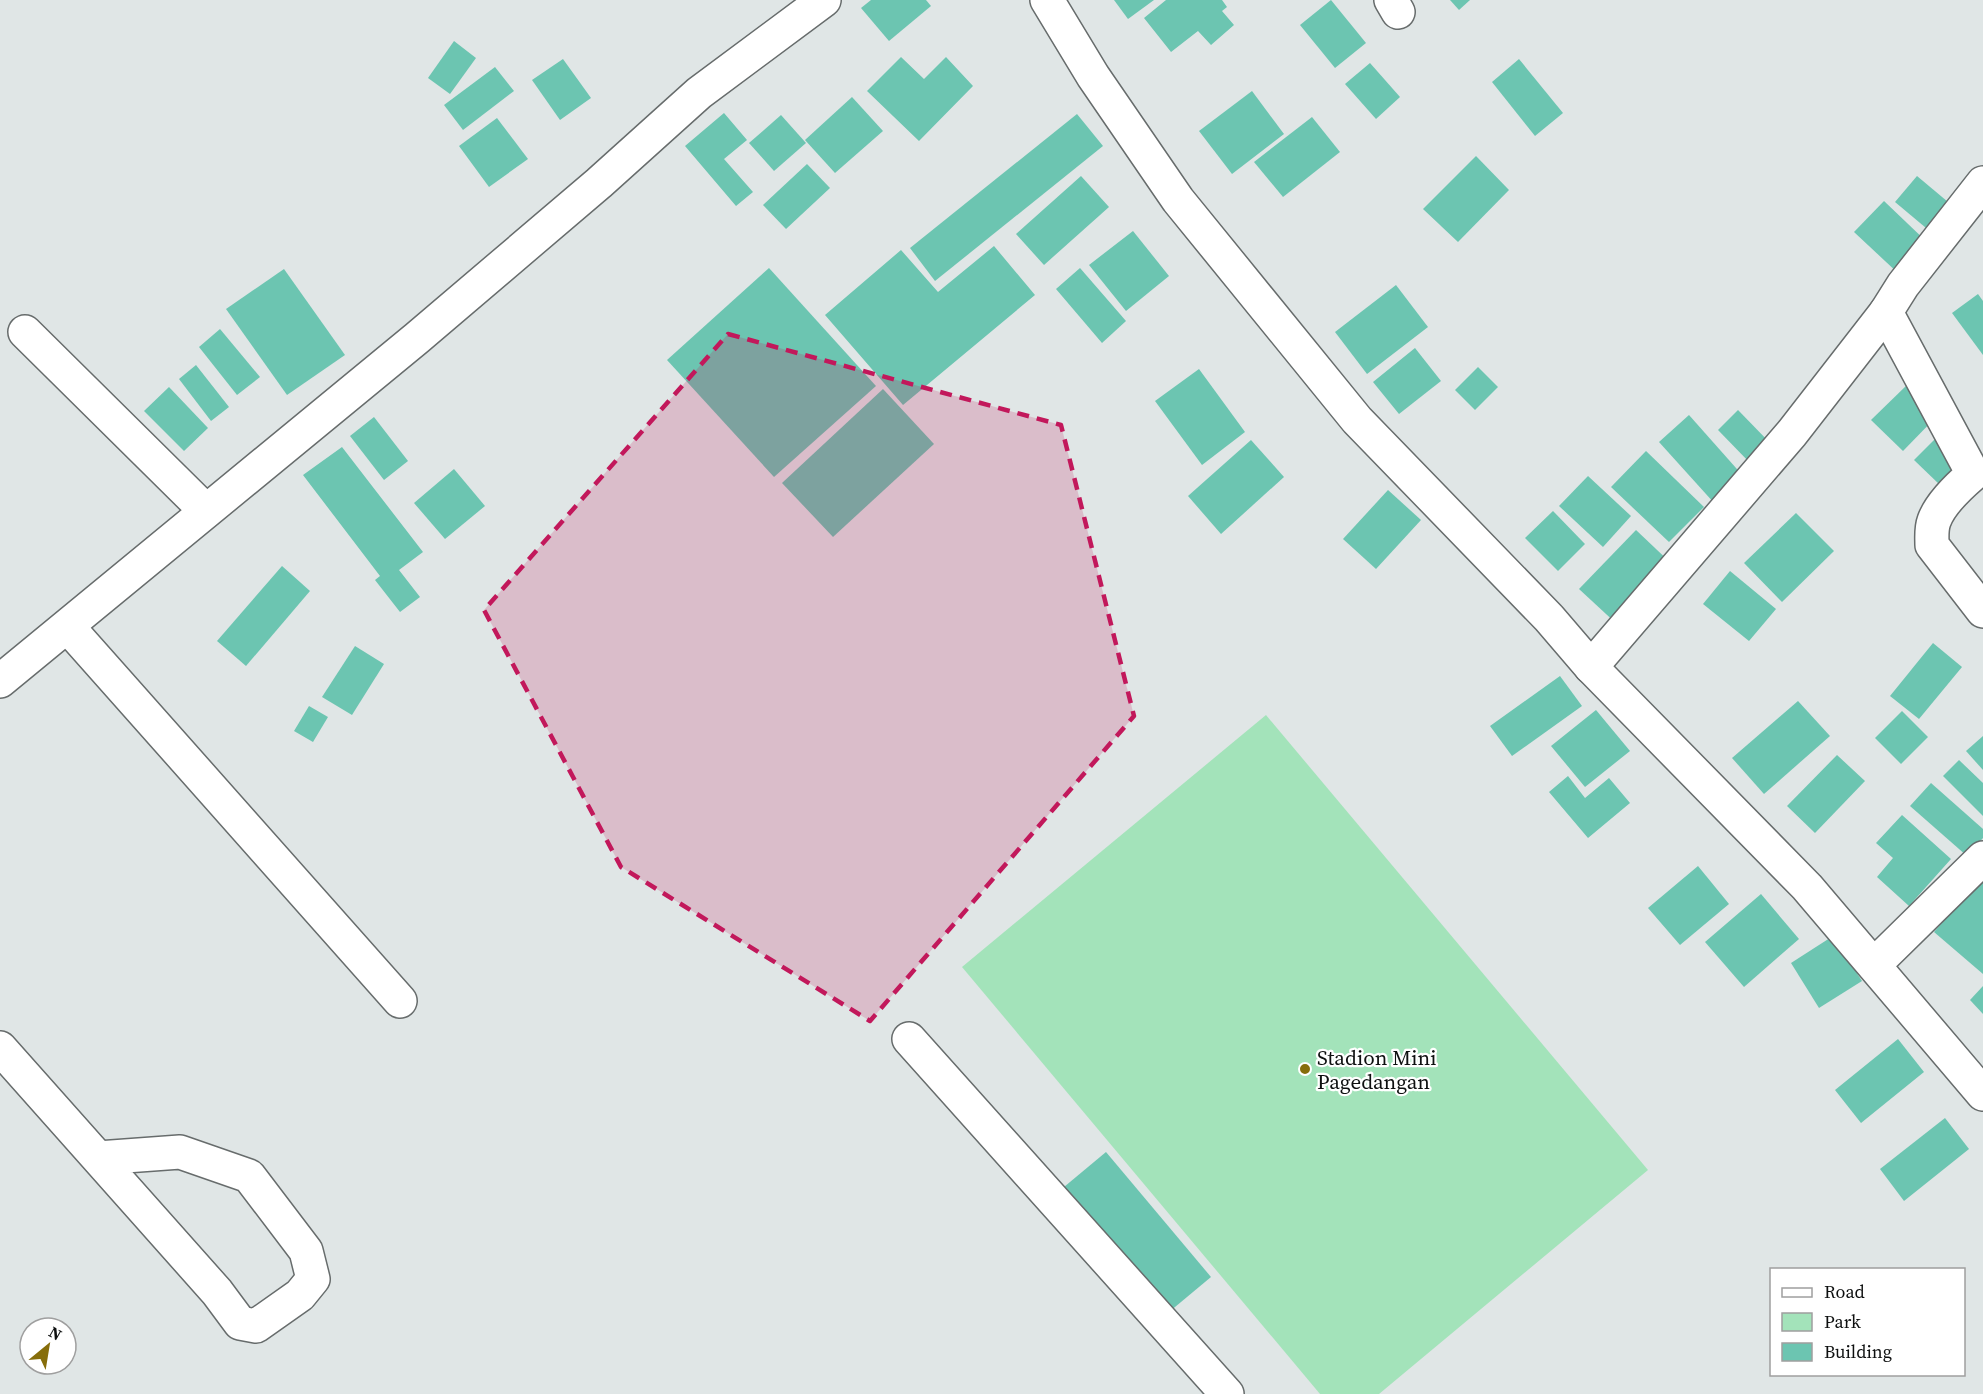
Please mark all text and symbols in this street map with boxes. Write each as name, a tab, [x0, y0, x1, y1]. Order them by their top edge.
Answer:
place label: Stadion Mini Pagedangan	[1317, 1043, 1437, 1096]
marker: Stadion Mini Pagedangan	[1298, 1062, 1312, 1076]
legend	[1770, 1268, 1965, 1376]
text: Road	[1824, 1279, 1865, 1304]
text: Park	[1824, 1309, 1861, 1334]
north arrow	[18, 1316, 78, 1376]
text: N	[45, 1321, 66, 1346]
text: Building	[1824, 1339, 1892, 1364]

